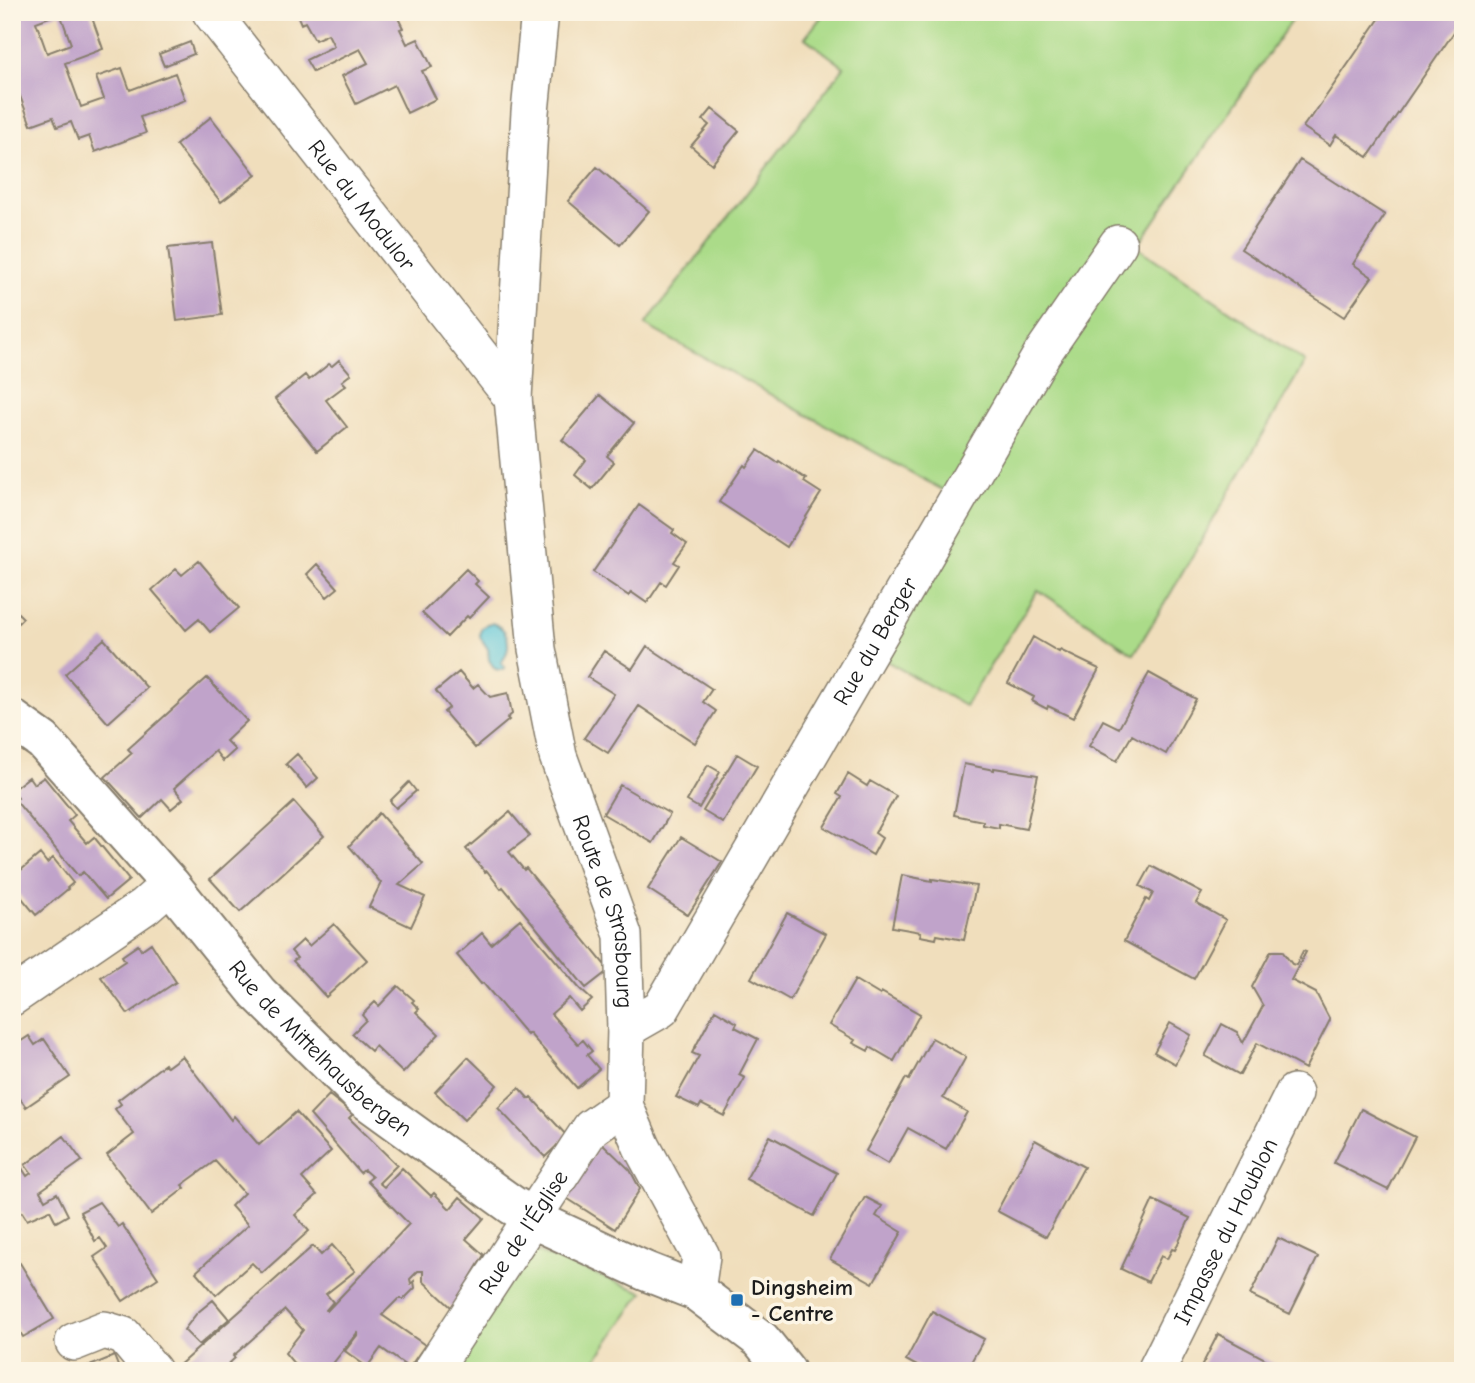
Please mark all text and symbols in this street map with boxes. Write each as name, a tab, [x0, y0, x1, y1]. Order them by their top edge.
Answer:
street label: Rue du Modulor	[302, 135, 421, 277]
street label: Rue du Berger	[828, 572, 924, 710]
street label: Route de Strasbourg	[567, 811, 638, 1009]
street label: Rue de Mittelhausbergen	[223, 955, 417, 1142]
street label: Impasse du Houblon	[1168, 1134, 1283, 1329]
street label: Rue de l'Église	[473, 1165, 574, 1300]
place label: Dingsheim - Centre	[751, 1274, 853, 1327]
marker: Dingsheim - Centre	[729, 1292, 745, 1308]

